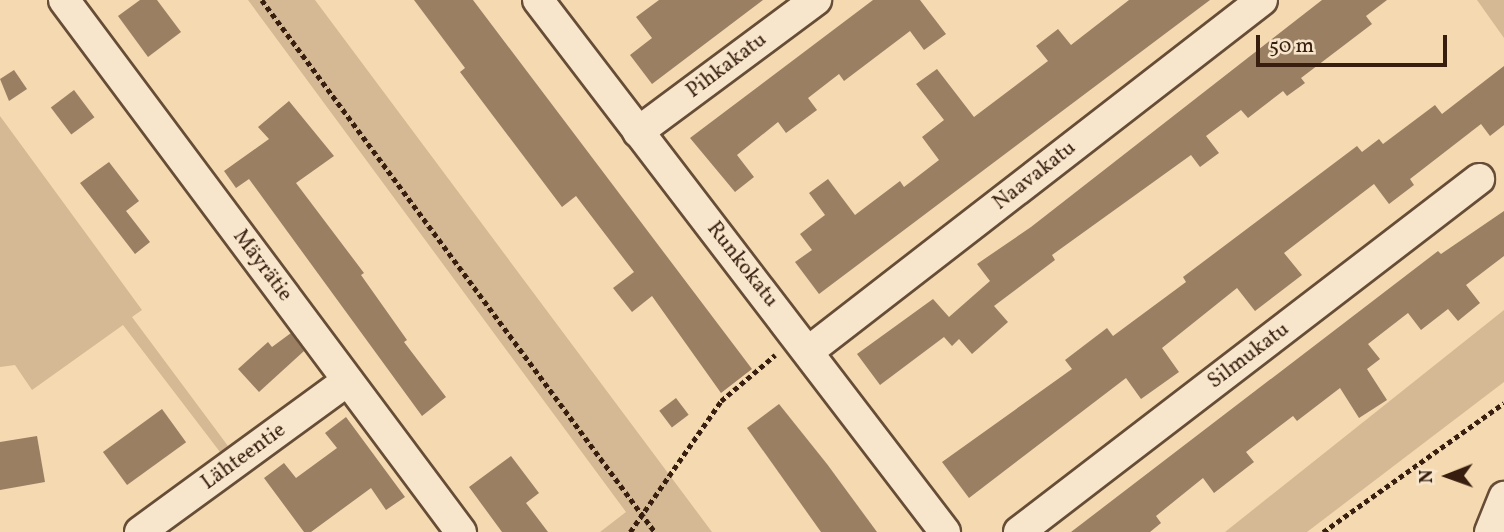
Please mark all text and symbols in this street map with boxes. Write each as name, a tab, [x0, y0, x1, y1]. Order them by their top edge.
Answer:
scale bar	[1259, 21, 1450, 65]
street label: Pihkakatu	[682, 28, 772, 104]
text: 50 m	[1269, 32, 1314, 61]
street label: Naavakatu	[989, 136, 1081, 216]
street label: Runkokatu	[701, 217, 783, 313]
street label: Mäyrätie	[227, 225, 297, 307]
street label: Silmukatu	[1203, 317, 1295, 395]
street label: Lähteentie	[197, 418, 291, 496]
north arrow	[1413, 441, 1483, 511]
text: N	[1414, 469, 1440, 483]

